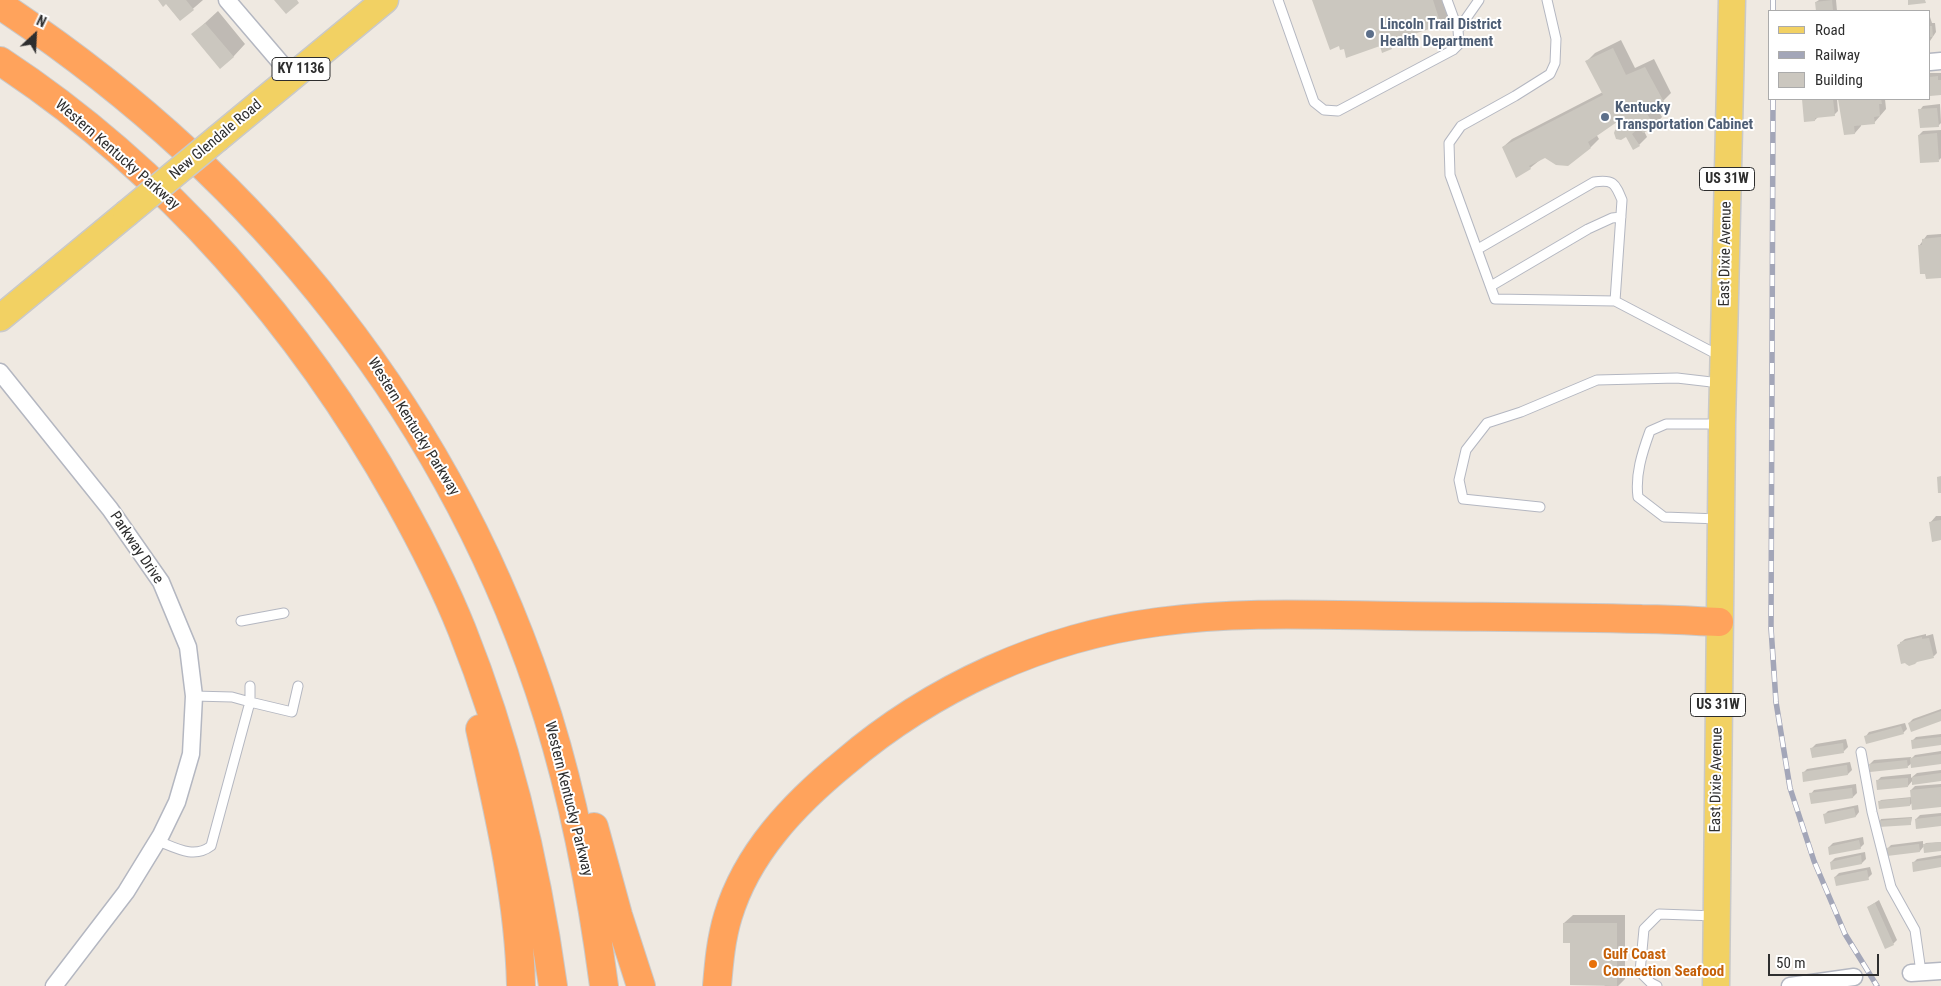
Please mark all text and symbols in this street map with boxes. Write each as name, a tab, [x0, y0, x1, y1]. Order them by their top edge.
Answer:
north arrow	[10, 10, 60, 60]
legend	[1768, 10, 1931, 100]
text: N	[34, 12, 49, 30]
place label: Lincoln Trail District Health Department	[1380, 16, 1502, 51]
text: Road	[1815, 21, 1845, 39]
marker: Lincoln Trail District Health Department	[1364, 28, 1376, 40]
text: Railway	[1815, 46, 1860, 64]
road number: KY 1136	[272, 58, 330, 80]
text: Building	[1815, 71, 1863, 89]
street label: Western Kentucky Parkway	[51, 96, 183, 214]
street label: New Glendale Road	[166, 96, 266, 184]
place label: Kentucky Transportation Cabinet	[1615, 99, 1753, 134]
marker: Kentucky Transportation Cabinet	[1599, 111, 1611, 123]
road number: US 31W	[1700, 168, 1754, 190]
street label: East Dixie Avenue	[1716, 201, 1736, 307]
street label: Western Kentucky Parkway	[363, 355, 463, 499]
street label: Parkway Drive	[105, 508, 167, 588]
road number: US 31W	[1690, 694, 1746, 716]
street label: Western Kentucky Parkway	[540, 720, 596, 878]
street label: East Dixie Avenue	[1707, 727, 1727, 833]
scale bar	[1771, 944, 1882, 976]
place label: Gulf Coast Connection Seafood	[1603, 946, 1724, 981]
text: 50 m	[1776, 954, 1806, 972]
marker: Gulf Coast Connection Seafood	[1587, 958, 1599, 970]

